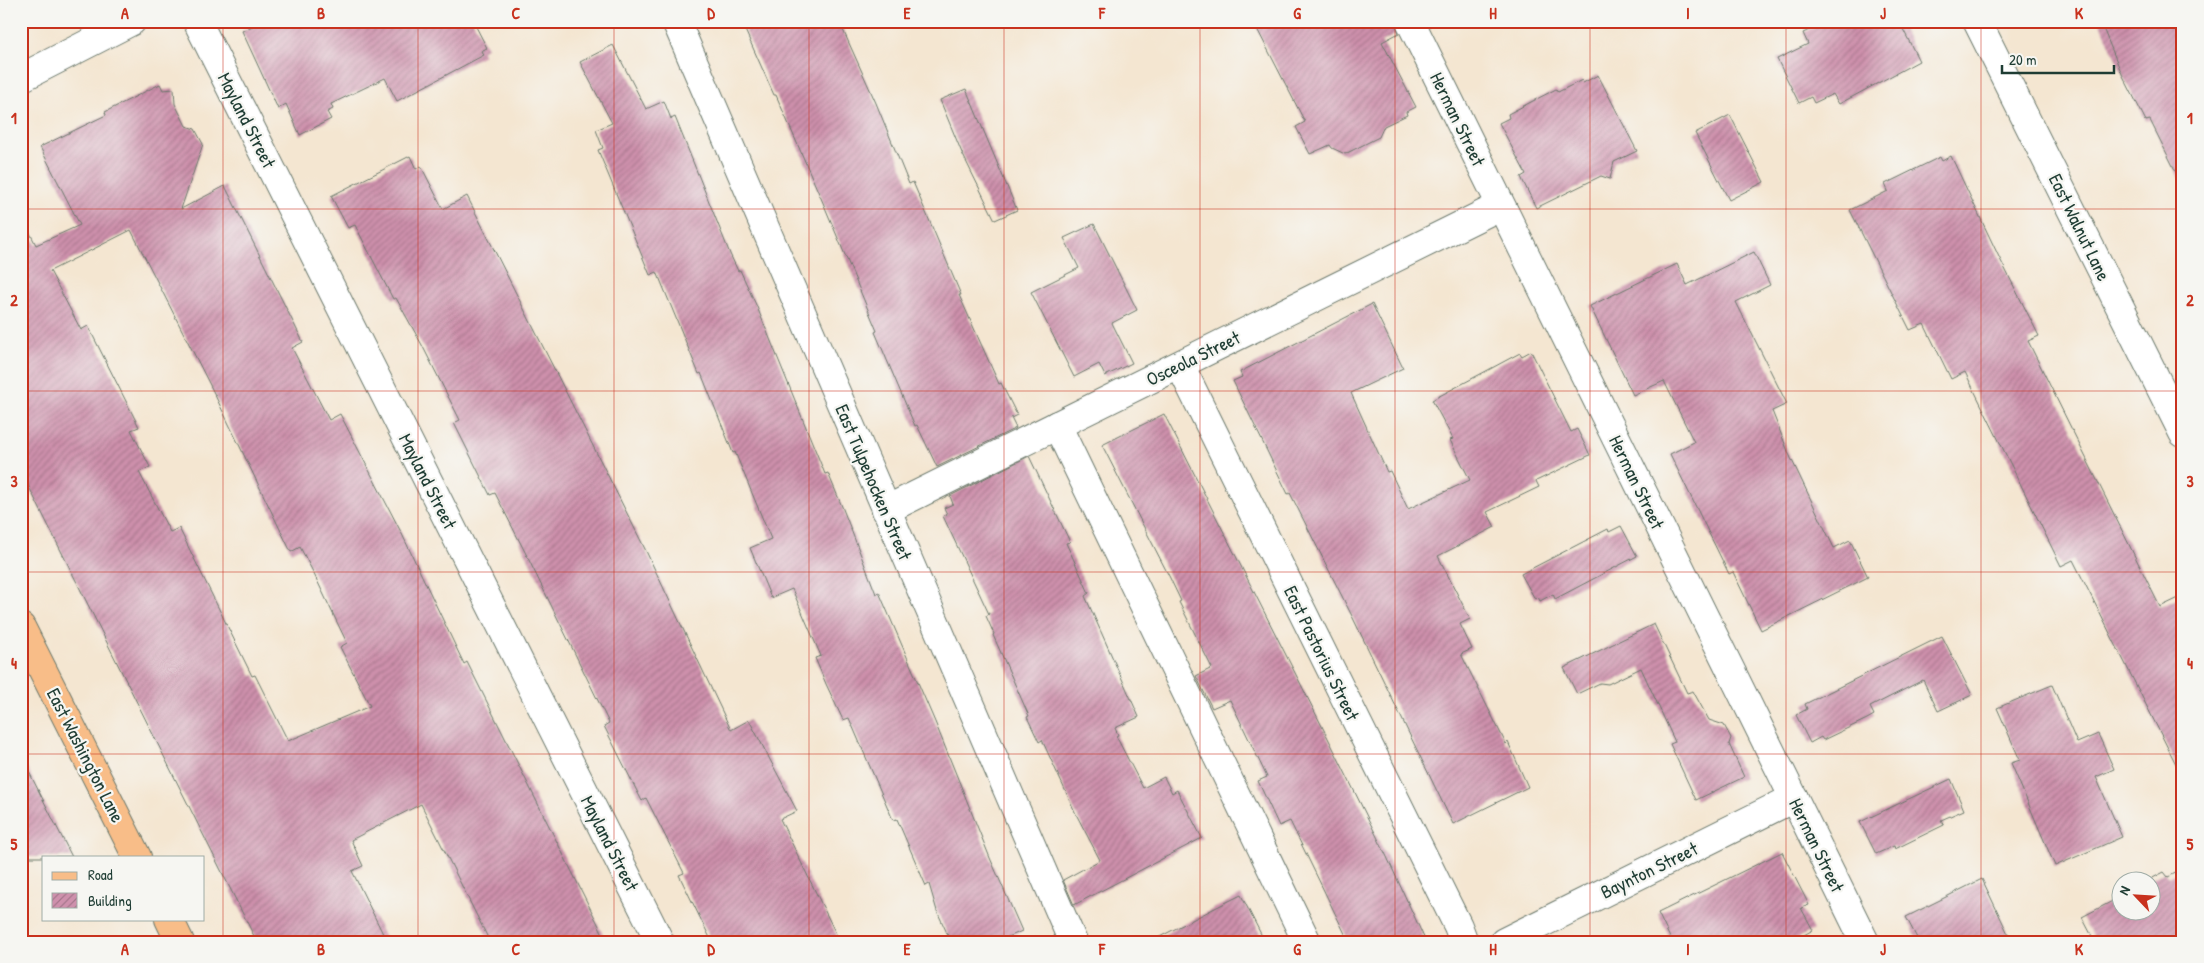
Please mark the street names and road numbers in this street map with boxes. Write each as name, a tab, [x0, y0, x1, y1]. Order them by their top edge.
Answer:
street label: Mayland Street	[212, 68, 282, 173]
street label: Herman Street	[1424, 68, 1492, 171]
street label: East Walnut Lane	[2043, 169, 2117, 285]
street label: Osceola Street	[1142, 324, 1245, 392]
street label: East Tulpehocken Street	[829, 400, 919, 564]
street label: Mayland Street	[393, 429, 463, 534]
street label: Herman Street	[1603, 431, 1671, 534]
street label: East Pastorius Street	[1278, 581, 1366, 725]
street label: East Washington Lane	[41, 683, 131, 827]
street label: Mayland Street	[575, 791, 645, 896]
street label: Herman Street	[1783, 794, 1851, 897]
street label: Baynton Street	[1596, 835, 1702, 905]

